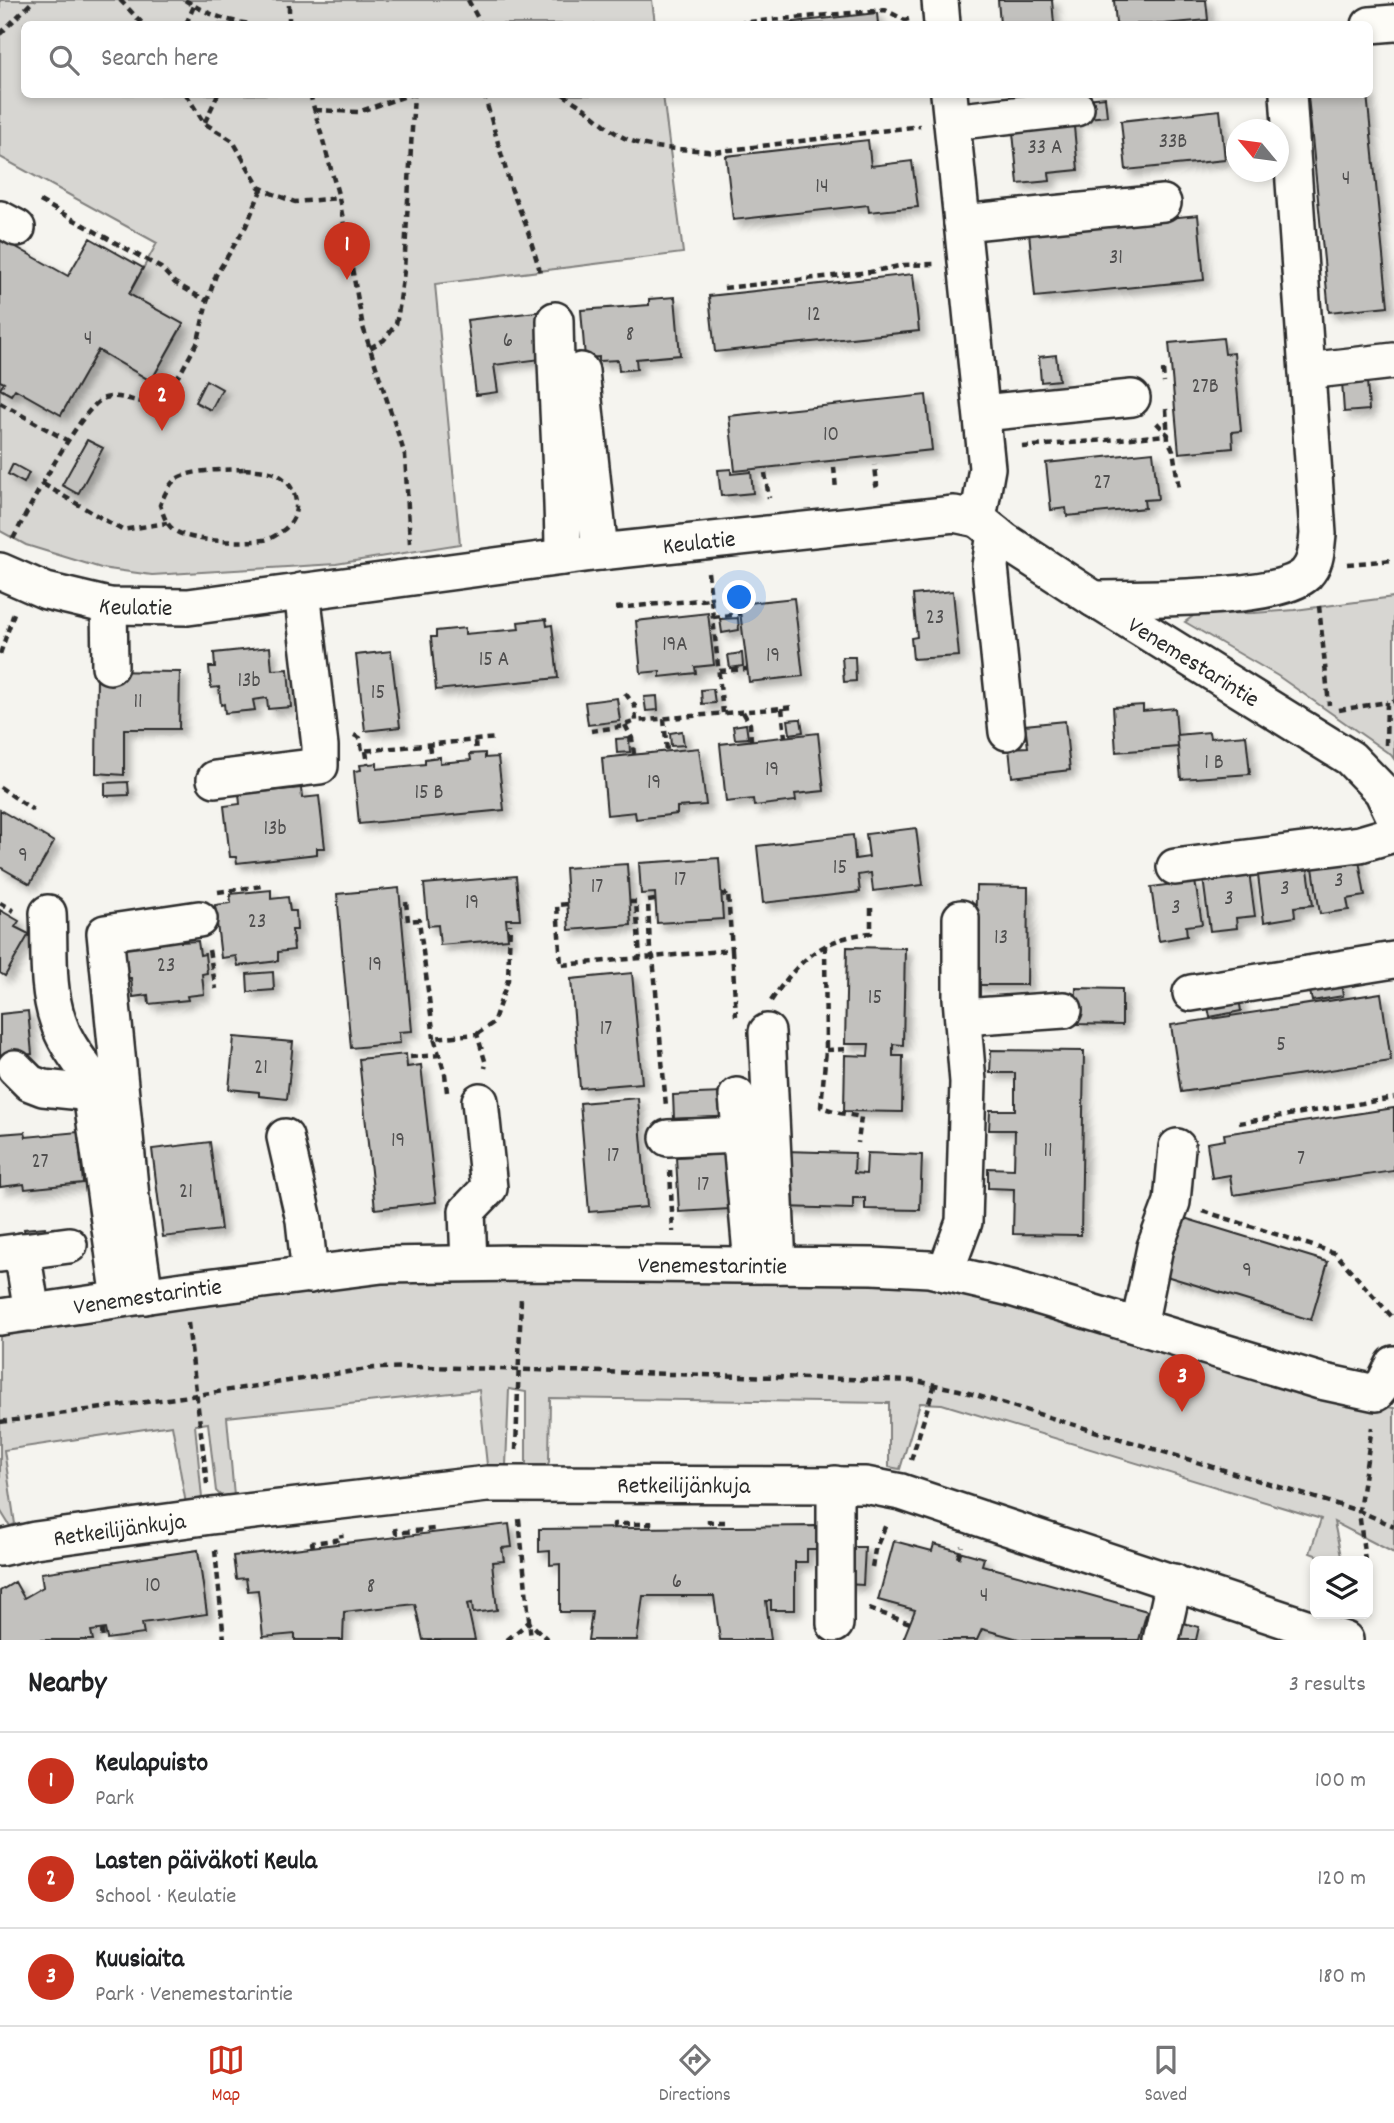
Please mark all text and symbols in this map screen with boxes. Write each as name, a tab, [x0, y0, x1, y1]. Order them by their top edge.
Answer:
search box	[21, 21, 1373, 98]
icon: search	[45, 41, 83, 79]
text: Search here	[101, 41, 219, 78]
north arrow	[1226, 119, 1289, 182]
house number: 33B	[1159, 128, 1187, 158]
house number: 33 A	[1028, 134, 1062, 164]
house number: 4	[1342, 165, 1350, 195]
house number: 14	[815, 173, 829, 203]
pin: 1	[324, 222, 370, 280]
house number: 31	[1109, 244, 1123, 274]
house number: 12	[807, 301, 821, 331]
house number: 8	[626, 321, 634, 351]
house number: 4	[84, 325, 92, 355]
house number: 6	[503, 327, 513, 357]
pin: 2	[139, 373, 185, 431]
house number: 27B	[1191, 373, 1219, 403]
house number: 10	[823, 421, 839, 451]
house number: 27	[1093, 469, 1111, 499]
street label: Keulatie	[661, 524, 737, 565]
your location	[722, 580, 756, 614]
street label: Keulatie	[95, 590, 173, 627]
house number: 23	[926, 604, 944, 634]
street label: Venemestarintie	[1120, 610, 1265, 718]
house number: 19A	[662, 631, 688, 661]
house number: 19	[766, 642, 780, 672]
house number: 15 A	[479, 646, 509, 676]
house number: 13b	[237, 667, 261, 697]
house number: 15	[371, 679, 385, 709]
house number: 11	[133, 688, 143, 718]
house number: 1 B	[1204, 749, 1224, 779]
house number: 19	[765, 756, 779, 786]
house number: 19	[647, 769, 661, 799]
house number: 15 B	[414, 779, 444, 809]
house number: 13b	[263, 815, 287, 845]
house number: 9	[18, 842, 28, 872]
house number: 15	[833, 854, 847, 884]
house number: 17	[674, 866, 686, 896]
house number: 3	[1334, 867, 1344, 897]
house number: 17	[591, 873, 603, 903]
house number: 3	[1280, 875, 1290, 905]
house number: 3	[1224, 885, 1234, 915]
house number: 19	[465, 889, 479, 919]
house number: 3	[1171, 894, 1181, 924]
house number: 23	[248, 908, 266, 938]
house number: 13	[994, 924, 1008, 954]
house number: 19	[368, 951, 382, 981]
house number: 23	[157, 952, 175, 982]
house number: 15	[868, 984, 882, 1014]
house number: 17	[600, 1015, 612, 1045]
house number: 5	[1276, 1031, 1286, 1061]
house number: 21	[254, 1054, 268, 1084]
house number: 19	[391, 1127, 405, 1157]
house number: 11	[1043, 1137, 1053, 1167]
house number: 17	[607, 1142, 619, 1172]
house number: 7	[1297, 1145, 1305, 1175]
house number: 27	[31, 1148, 49, 1178]
house number: 17	[697, 1171, 709, 1201]
house number: 21	[179, 1178, 193, 1208]
street label: Venemestarintie	[638, 1250, 787, 1285]
house number: 9	[1242, 1257, 1252, 1287]
street label: Venemestarintie	[72, 1271, 224, 1326]
pin: 3	[1159, 1354, 1205, 1412]
street label: Retkeilijänkuja	[617, 1470, 751, 1505]
street label: Retkeilijänkuja	[51, 1506, 189, 1557]
map controls	[1310, 1556, 1373, 1619]
button: layers	[1310, 1556, 1373, 1619]
house number: 6	[672, 1568, 682, 1598]
house number: 10	[145, 1572, 161, 1602]
house number: 8	[367, 1573, 375, 1603]
house number: 4	[980, 1582, 988, 1612]
text: Nearby	[28, 1664, 106, 1707]
text: 3 results	[1289, 1669, 1366, 1702]
text: Keulapuisto	[95, 1746, 208, 1783]
text: 1	[48, 1765, 54, 1798]
text: 100 m	[1315, 1765, 1366, 1798]
text: Park	[95, 1783, 134, 1816]
text: Lasten päiväkoti Keula	[95, 1844, 317, 1881]
text: 2	[46, 1863, 56, 1896]
text: 120 m	[1317, 1863, 1366, 1896]
text: School · Keulatie	[95, 1881, 236, 1914]
text: Kuusiaita	[95, 1942, 184, 1979]
text: 3	[46, 1961, 56, 1994]
text: 180 m	[1318, 1961, 1366, 1994]
text: Park · Venemestarintie	[95, 1979, 293, 2012]
tab: Map	[207, 2041, 245, 2110]
tab: Directions	[659, 2041, 731, 2110]
tab: Saved	[1145, 2041, 1187, 2110]

